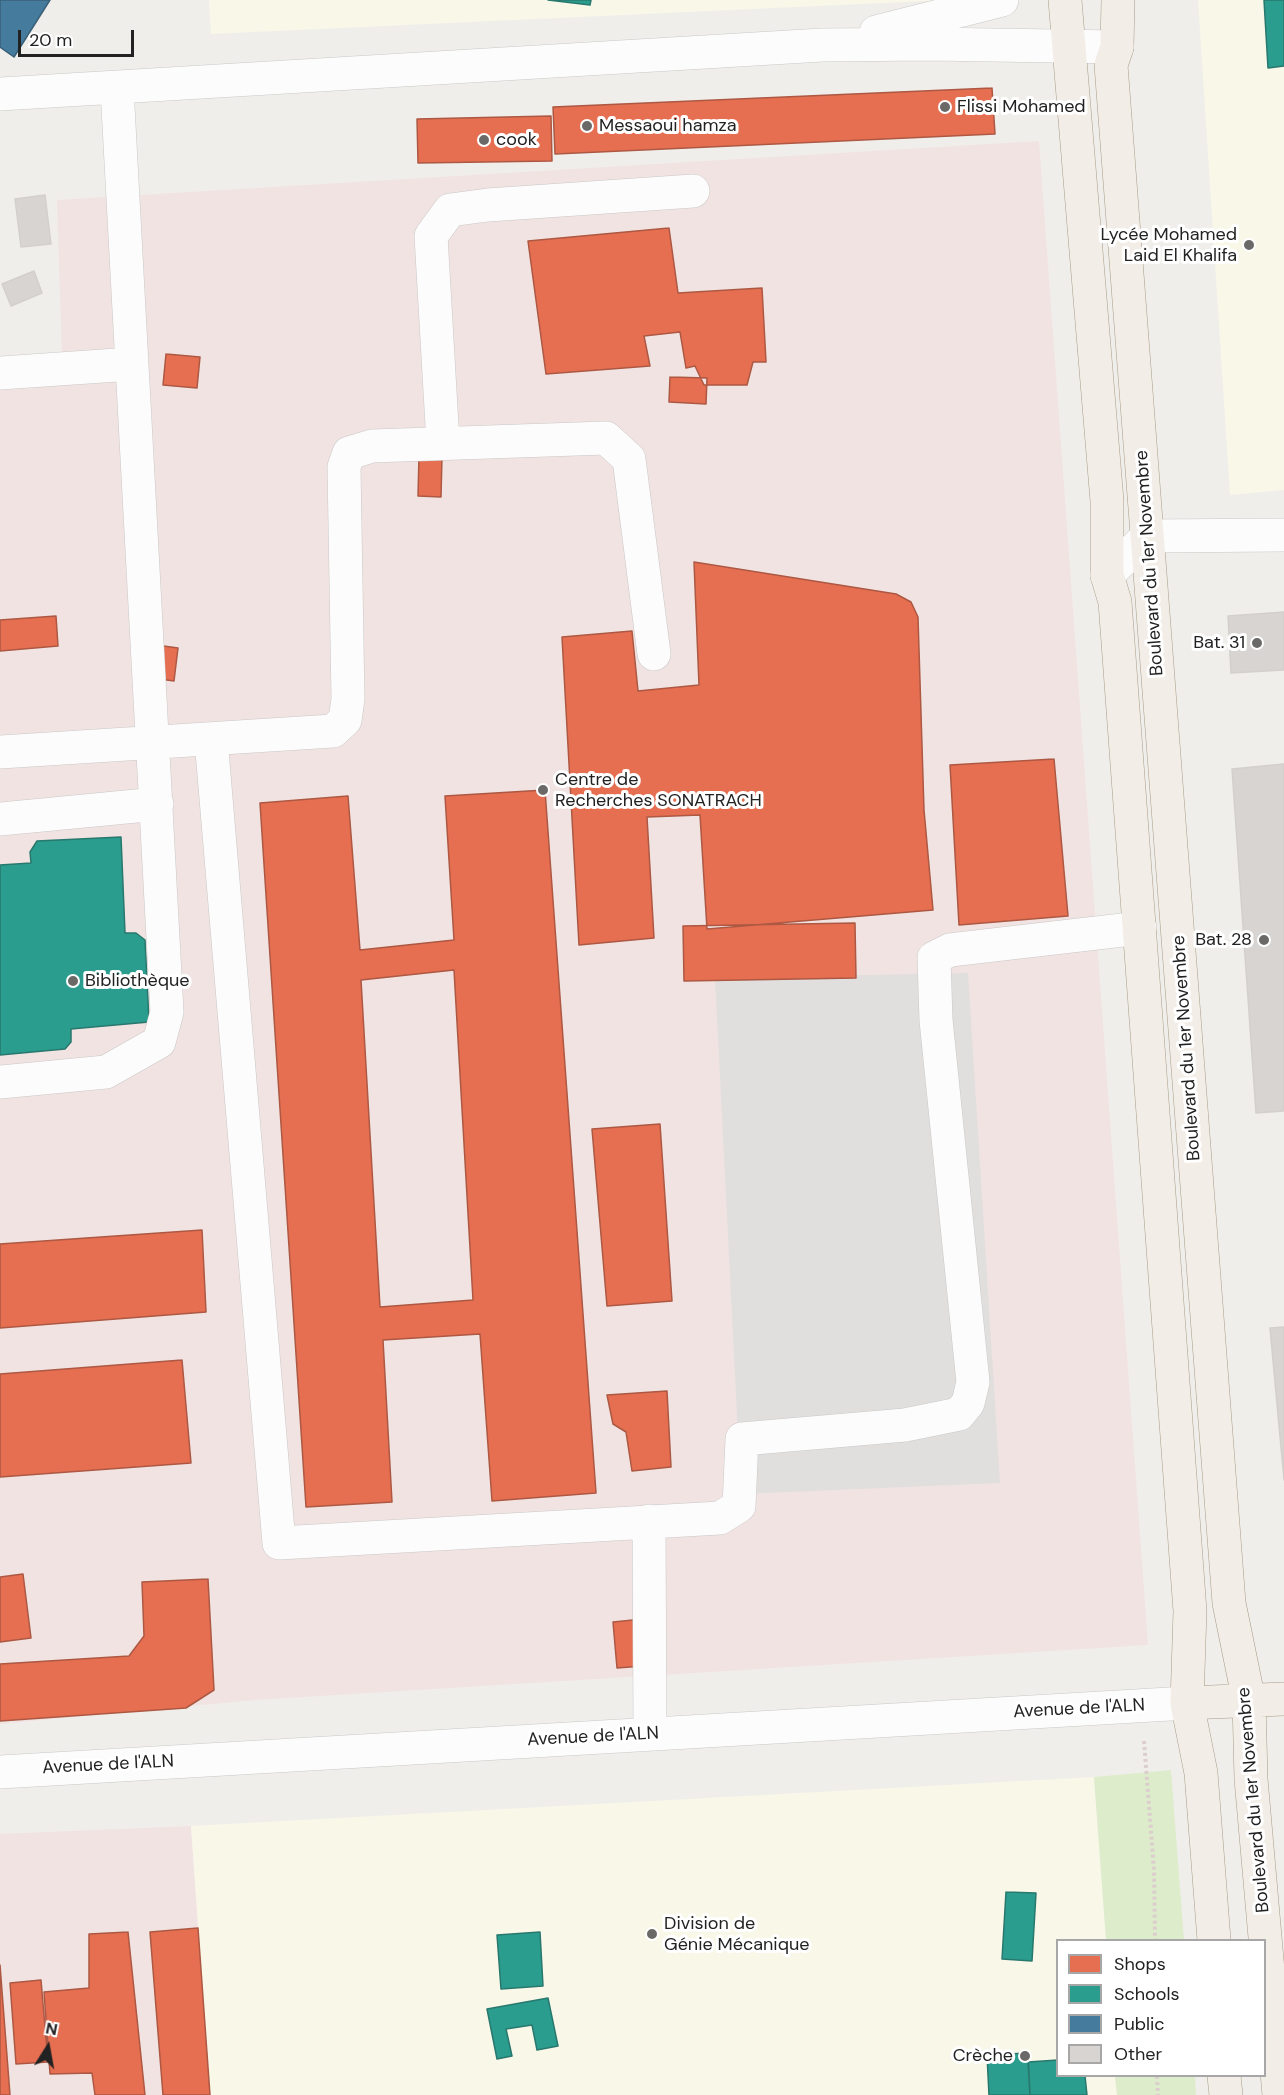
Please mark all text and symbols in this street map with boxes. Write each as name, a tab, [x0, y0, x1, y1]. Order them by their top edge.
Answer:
scale bar	[21, 18, 136, 56]
text: 20 m	[29, 28, 72, 52]
place label: Flissi Mohamed	[957, 96, 1086, 118]
marker: Flissi Mohamed	[938, 100, 952, 114]
place label: Messaoui hamza	[599, 115, 737, 137]
marker: Messaoui hamza	[580, 119, 594, 133]
place label: cook	[496, 129, 537, 151]
marker: cook	[477, 133, 491, 147]
place label: Lycée Mohamed Laid El Khalifa	[1100, 224, 1237, 266]
marker: Lycée Mohamed Laid El Khalifa	[1242, 238, 1256, 252]
street label: Boulevard du 1er Novembre	[1131, 449, 1169, 677]
place label: Bat. 31	[1193, 632, 1245, 654]
marker: Bat. 31	[1250, 636, 1264, 650]
place label: Centre de Recherches SONATRACH	[555, 769, 762, 812]
marker: Centre de Recherches SONATRACH	[536, 783, 550, 797]
place label: Bat. 28	[1195, 929, 1252, 951]
marker: Bat. 28	[1257, 933, 1271, 947]
street label: Boulevard du 1er Novembre	[1168, 934, 1206, 1162]
place label: Bibliothèque	[85, 970, 190, 992]
marker: Bibliothèque	[66, 974, 80, 988]
street label: Boulevard du 1er Novembre	[1233, 1686, 1275, 1914]
street label: Avenue de l'ALN	[1013, 1695, 1145, 1723]
street label: Avenue de l'ALN	[527, 1723, 659, 1751]
street label: Avenue de l'ALN	[42, 1751, 174, 1779]
place label: Division de Génie Mécanique	[664, 1913, 809, 1956]
marker: Division de Génie Mécanique	[645, 1927, 659, 1941]
legend	[1056, 1939, 1266, 2077]
text: Shops	[1114, 1952, 1166, 1976]
text: Schools	[1114, 1982, 1179, 2006]
text: Public	[1114, 2012, 1165, 2036]
north arrow	[18, 2017, 78, 2077]
text: N	[44, 2017, 59, 2040]
text: Other	[1114, 2042, 1162, 2066]
place label: Crèche	[953, 2045, 1013, 2067]
marker: Crèche	[1018, 2049, 1032, 2063]

